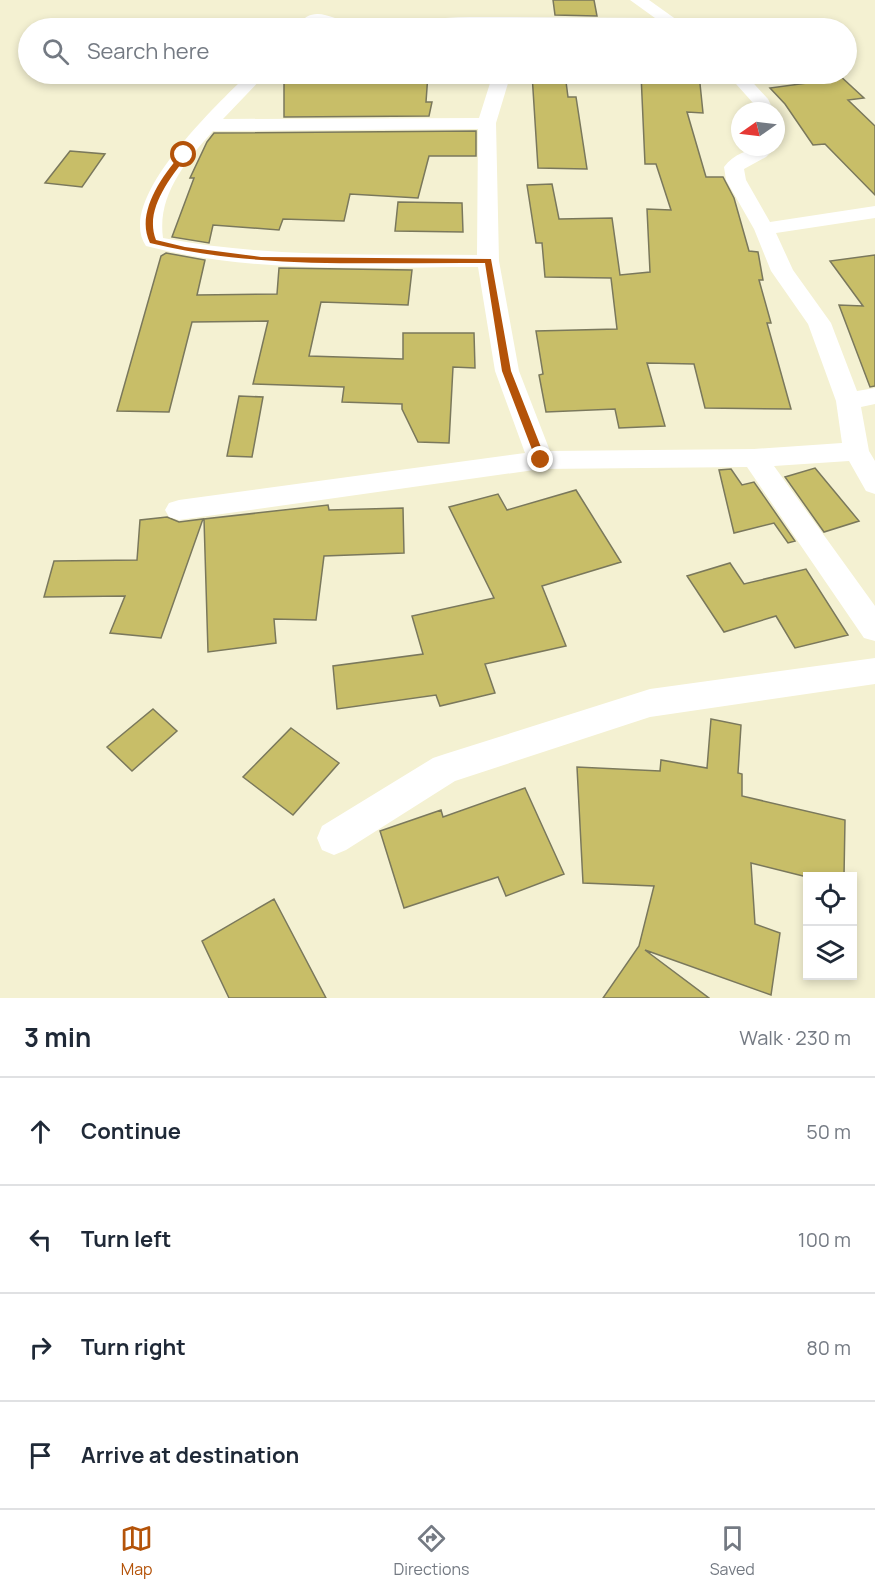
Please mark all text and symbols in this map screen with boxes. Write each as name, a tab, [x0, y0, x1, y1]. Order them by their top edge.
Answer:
search box	[18, 18, 857, 84]
icon: search	[39, 35, 72, 68]
text: Search here	[87, 36, 209, 66]
north arrow	[731, 102, 785, 156]
route start	[170, 141, 196, 167]
route end	[527, 446, 553, 472]
map controls	[803, 872, 857, 980]
button: locate	[803, 872, 857, 926]
button: layers	[803, 926, 857, 980]
text: 3 min	[24, 1019, 91, 1055]
text: Walk · 230 m	[739, 1024, 851, 1051]
icon: ahead	[24, 1115, 57, 1148]
text: Continue	[81, 1116, 181, 1146]
text: 50 m	[806, 1118, 851, 1145]
icon: left	[24, 1223, 57, 1256]
text: Turn left	[81, 1224, 171, 1254]
text: 100 m	[798, 1226, 851, 1253]
icon: right	[24, 1331, 57, 1364]
text: Turn right	[81, 1332, 186, 1362]
text: 80 m	[806, 1334, 851, 1361]
icon: arrive	[24, 1439, 57, 1472]
text: Arrive at destination	[81, 1440, 299, 1470]
tab: Map	[120, 1522, 153, 1580]
tab: Directions	[394, 1522, 469, 1580]
tab: Saved	[710, 1522, 755, 1580]

